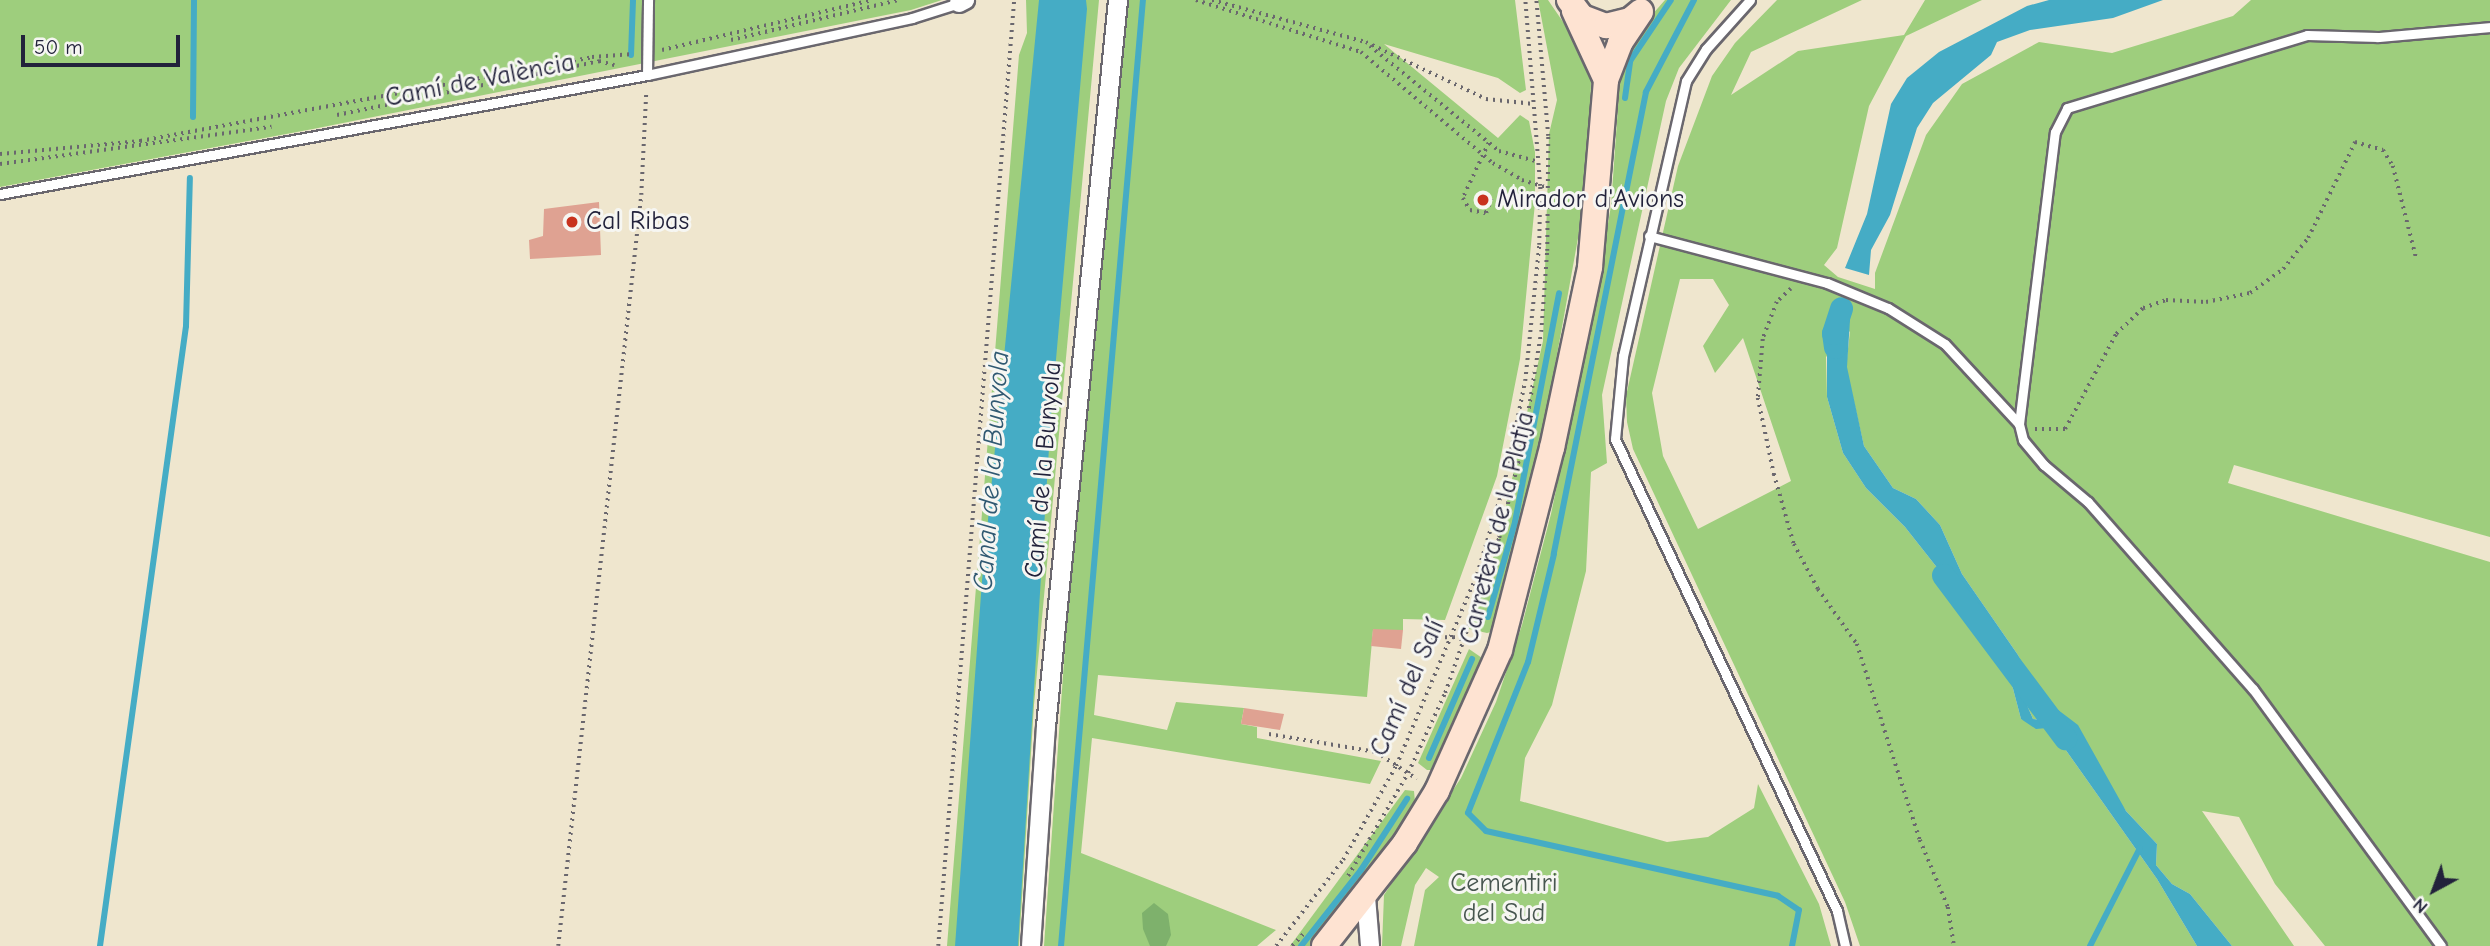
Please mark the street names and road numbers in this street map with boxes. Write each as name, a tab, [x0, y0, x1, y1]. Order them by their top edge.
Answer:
street label: Camí de València	[383, 47, 577, 115]
street label: Camí de la Bunyola	[1019, 361, 1069, 579]
street label: Carretera de la Platja	[1454, 409, 1542, 647]
street label: Camí del Salí	[1364, 615, 1452, 761]

